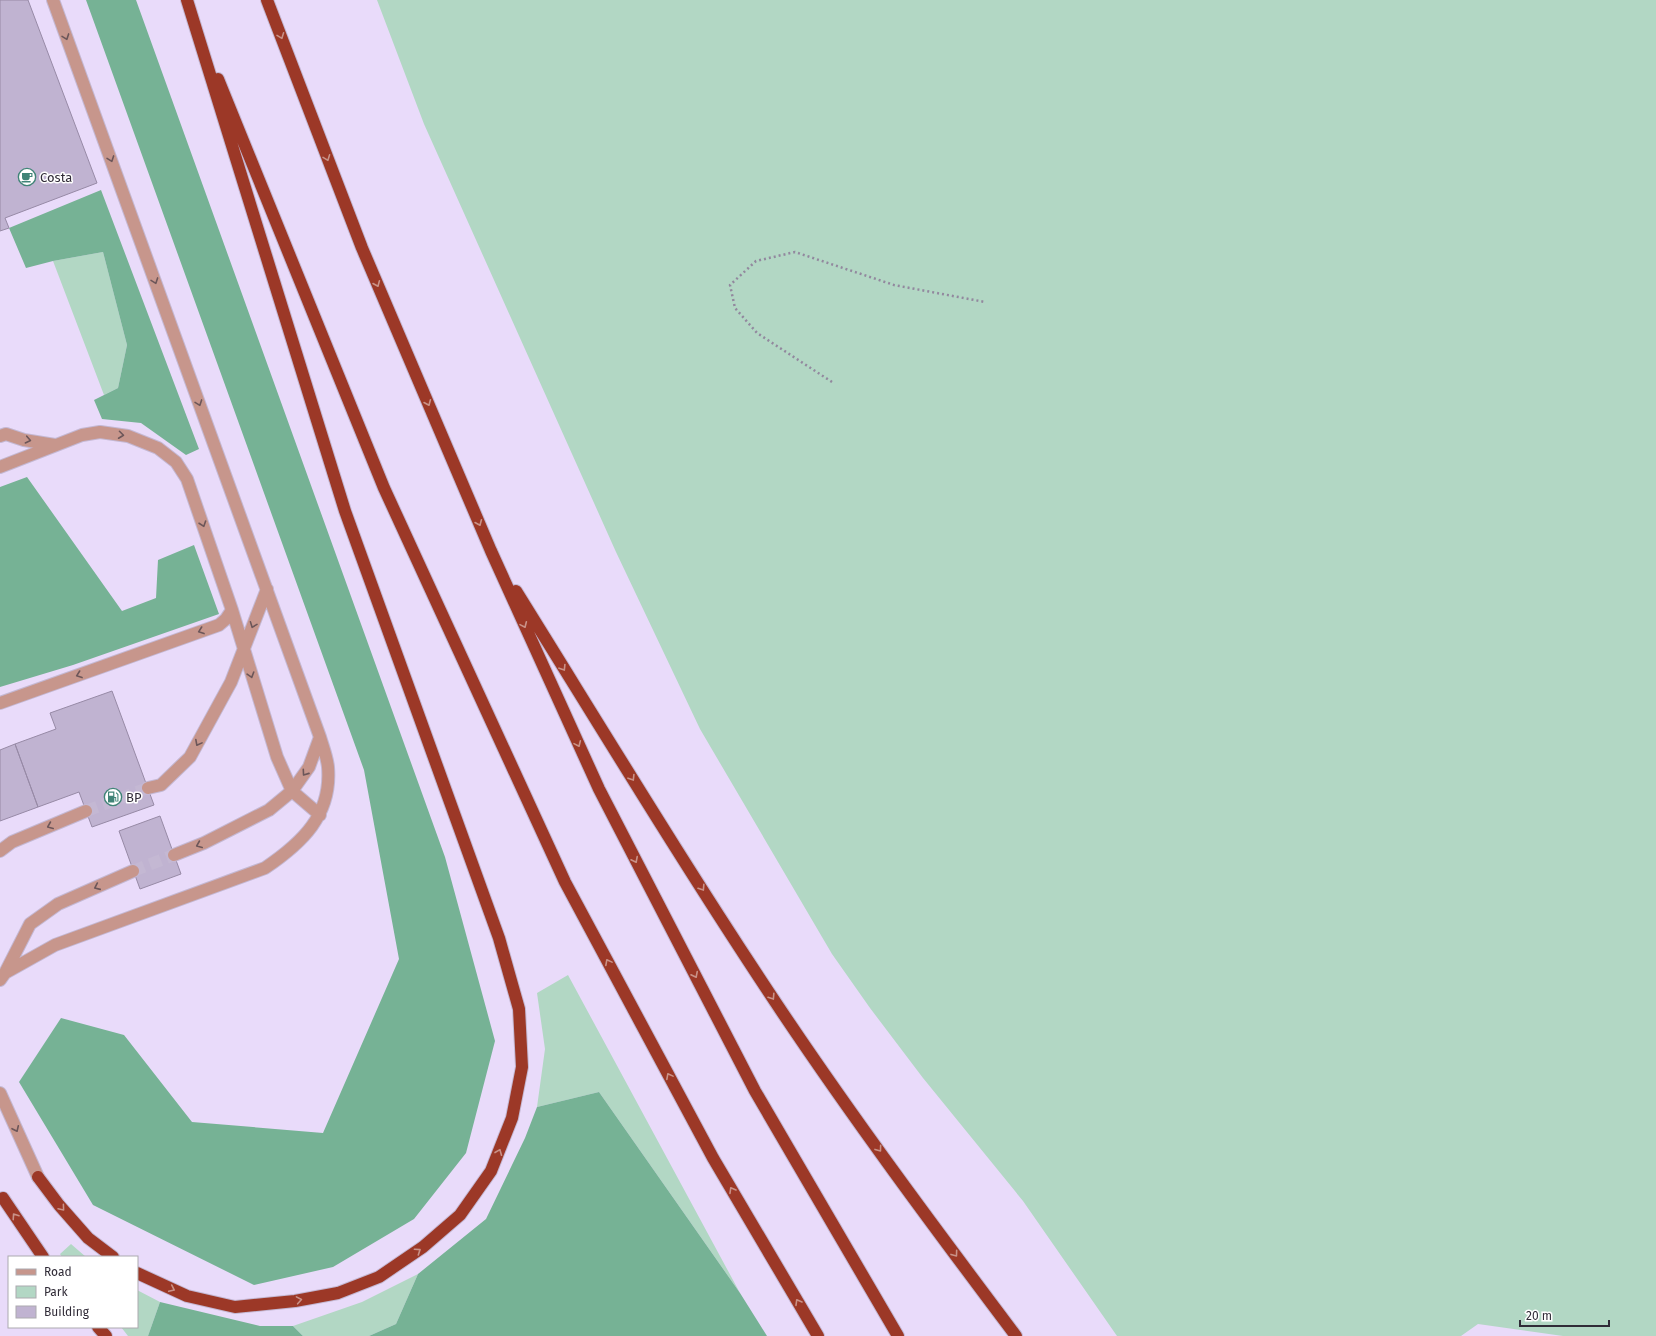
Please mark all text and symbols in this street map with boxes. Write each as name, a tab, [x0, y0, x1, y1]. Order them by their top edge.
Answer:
one-way arrow	[62, 33, 70, 40]
one-way arrow	[276, 33, 284, 40]
one-way arrow	[323, 154, 331, 161]
one-way arrow	[106, 155, 114, 162]
cafe icon: Costa	[17, 167, 37, 187]
place label: Costa	[40, 170, 72, 185]
one-way arrow	[151, 277, 159, 284]
one-way arrow	[372, 279, 380, 287]
one-way arrow	[423, 399, 431, 407]
one-way arrow	[195, 400, 203, 407]
one-way arrow	[118, 430, 124, 439]
one-way arrow	[24, 436, 31, 444]
one-way arrow	[474, 518, 482, 526]
one-way arrow	[198, 520, 206, 527]
one-way arrow	[520, 621, 528, 628]
one-way arrow	[249, 622, 257, 629]
one-way arrow	[198, 627, 205, 635]
one-way arrow	[559, 664, 566, 671]
one-way arrow	[75, 670, 82, 679]
one-way arrow	[246, 671, 255, 678]
one-way arrow	[195, 739, 203, 746]
one-way arrow	[573, 739, 581, 747]
one-way arrow	[302, 769, 310, 776]
one-way arrow	[627, 774, 635, 781]
fuel station icon: BP	[103, 787, 123, 807]
place label: BP	[126, 790, 142, 805]
one-way arrow	[47, 821, 54, 829]
one-way arrow	[196, 840, 203, 848]
one-way arrow	[631, 856, 638, 863]
one-way arrow	[94, 882, 101, 890]
one-way arrow	[697, 884, 704, 891]
one-way arrow	[605, 959, 613, 966]
one-way arrow	[690, 971, 698, 979]
one-way arrow	[768, 993, 775, 1000]
one-way arrow	[667, 1073, 674, 1081]
one-way arrow	[11, 1124, 19, 1132]
one-way arrow	[874, 1144, 881, 1151]
one-way arrow	[494, 1148, 502, 1155]
one-way arrow	[730, 1187, 737, 1194]
one-way arrow	[57, 1203, 64, 1211]
one-way arrow	[12, 1213, 20, 1220]
one-way arrow	[414, 1248, 421, 1256]
one-way arrow	[950, 1250, 958, 1257]
legend	[8, 1256, 138, 1328]
text: Road	[44, 1265, 72, 1279]
one-way arrow	[168, 1284, 176, 1292]
text: Park	[44, 1285, 68, 1299]
one-way arrow	[296, 1297, 303, 1305]
one-way arrow	[795, 1299, 802, 1306]
scale bar	[1520, 1302, 1609, 1328]
text: Building	[44, 1305, 90, 1319]
text: 20 m	[1526, 1309, 1552, 1323]

